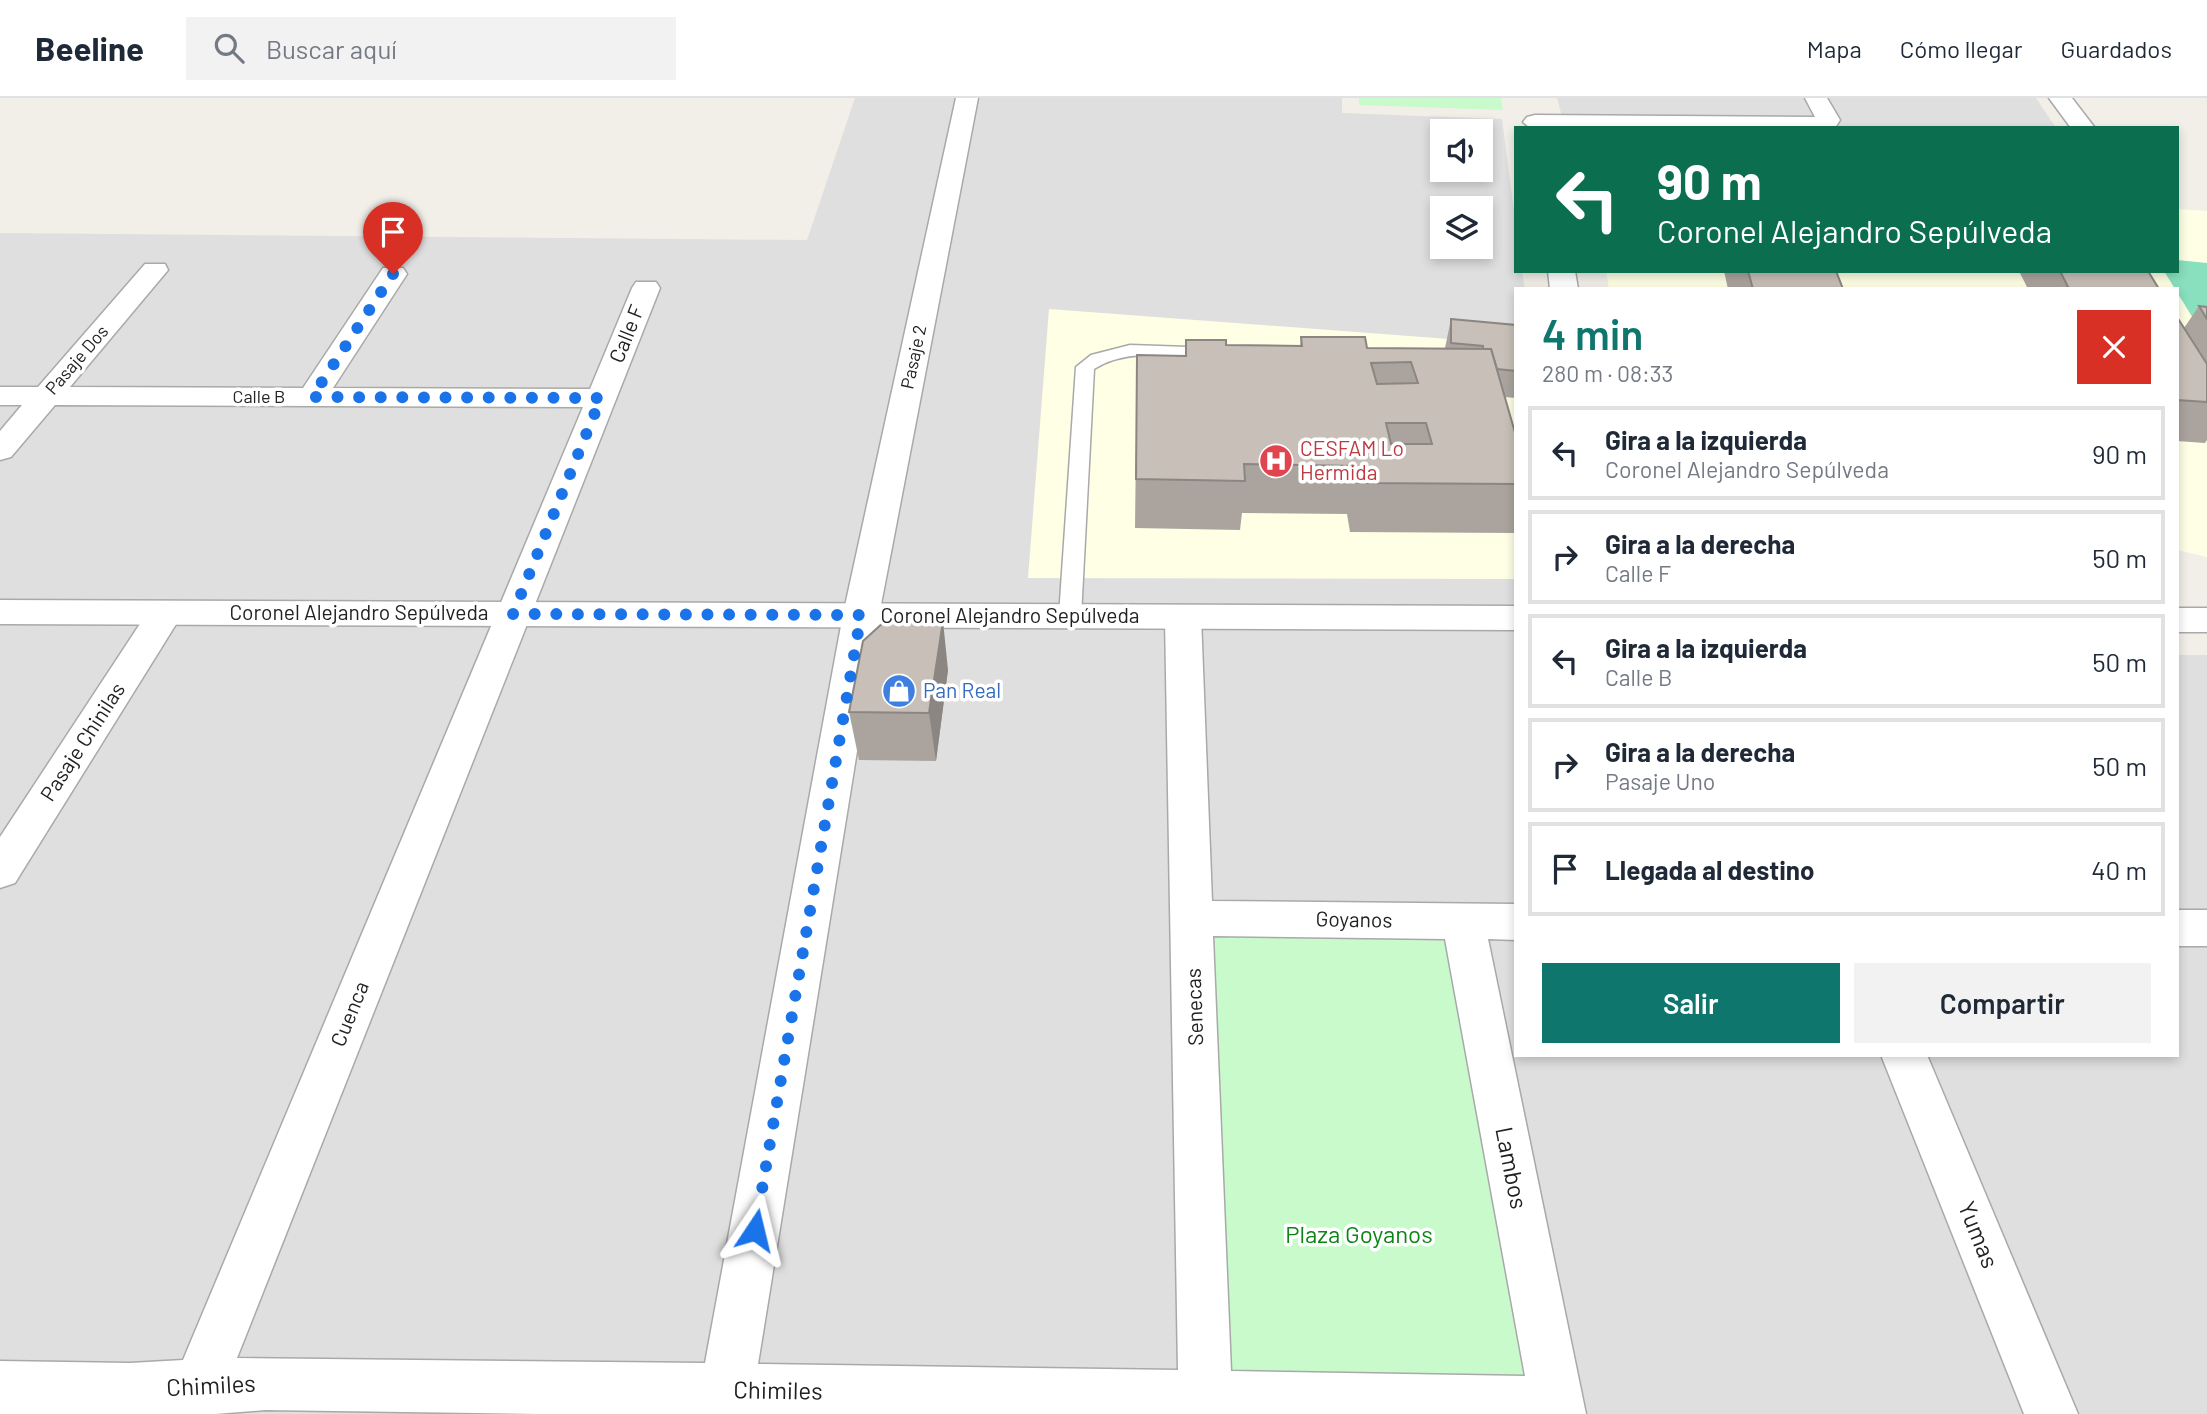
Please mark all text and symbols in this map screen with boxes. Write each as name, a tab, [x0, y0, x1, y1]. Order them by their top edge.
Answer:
search box	[186, 17, 676, 80]
text: Beeline	[35, 28, 144, 68]
icon: search	[210, 29, 248, 67]
text: Buscar aquí	[266, 33, 397, 64]
text: Mapa	[1807, 34, 1862, 63]
text: Cómo llegar	[1900, 34, 2022, 63]
text: Guardados	[2060, 34, 2172, 63]
map controls	[1430, 119, 1493, 259]
button: sound	[1430, 119, 1493, 182]
text: 90 m	[1657, 151, 1762, 210]
icon: left	[1542, 154, 1633, 245]
button: layers	[1430, 196, 1493, 259]
pin	[363, 202, 423, 274]
text: Coronel Alejandro Sepúlveda	[1657, 211, 2052, 249]
icon: arrive	[374, 213, 412, 251]
street label: Calle F	[603, 301, 649, 366]
text: 4 min	[1542, 308, 1643, 358]
button: close	[2077, 310, 2151, 384]
street label: Pasaje Dos	[40, 320, 112, 399]
street label: Pasaje 2	[896, 323, 931, 391]
text: 280 m · 08:33	[1542, 359, 1673, 387]
street label: Calle B	[233, 385, 285, 407]
text: Gira a la izquierda	[1605, 424, 1807, 455]
icon: left	[1546, 434, 1584, 472]
place label: CESFAM Lo Hermida	[1300, 435, 1404, 484]
text: 90 m	[2092, 438, 2147, 469]
hospital icon: CESFAM Lo Hermida	[1257, 442, 1295, 480]
text: Coronel Alejandro Sepúlveda	[1605, 455, 1889, 483]
text: Gira a la derecha	[1605, 528, 1795, 559]
icon: right	[1546, 538, 1584, 576]
text: 50 m	[2092, 542, 2147, 573]
text: Calle F	[1605, 559, 1671, 587]
street label: Coronel Alejandro Sepúlveda	[229, 599, 489, 624]
street label: Coronel Alejandro Sepúlveda	[880, 602, 1140, 627]
text: Gira a la izquierda	[1605, 632, 1807, 663]
icon: left	[1546, 642, 1584, 680]
text: 50 m	[2092, 646, 2147, 677]
text: Calle B	[1605, 663, 1672, 691]
shop icon: Pan Real	[880, 672, 918, 710]
street label: Pasaje Chinilas	[34, 677, 129, 805]
place label: Pan Real	[923, 677, 1001, 702]
text: Gira a la derecha	[1605, 736, 1795, 767]
icon: right	[1546, 746, 1584, 784]
text: 50 m	[2092, 750, 2147, 781]
text: Pasaje Uno	[1605, 767, 1715, 795]
icon: arrive	[1546, 850, 1584, 888]
text: Llegada al destino	[1605, 854, 1814, 885]
text: 40 m	[2091, 854, 2147, 885]
street label: Goyanos	[1315, 905, 1393, 932]
button: Salir	[1542, 963, 1840, 1043]
button: Compartir	[1854, 963, 2151, 1043]
street label: Senecas	[1180, 968, 1207, 1046]
street label: Cuenca	[324, 977, 373, 1050]
street label: Lambos	[1490, 1124, 1535, 1211]
position arrow	[718, 1193, 792, 1267]
street label: Yumas	[1953, 1197, 2006, 1272]
park label: Plaza Goyanos	[1285, 1219, 1433, 1248]
street label: Chimiles	[166, 1368, 256, 1401]
street label: Chimiles	[733, 1374, 823, 1405]

